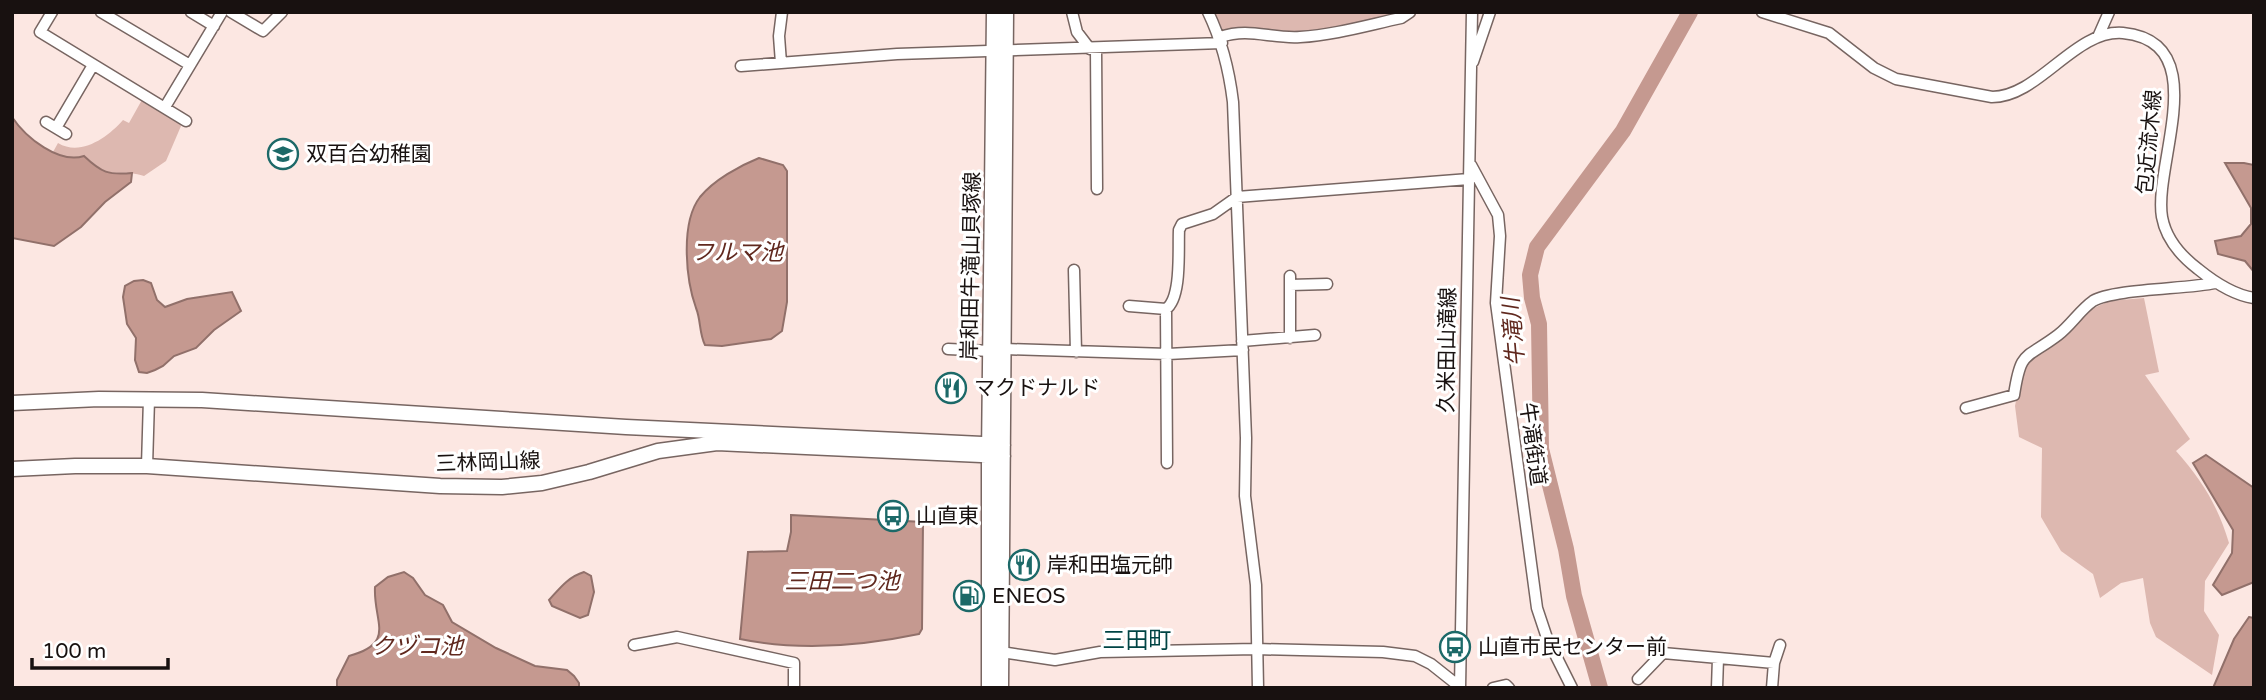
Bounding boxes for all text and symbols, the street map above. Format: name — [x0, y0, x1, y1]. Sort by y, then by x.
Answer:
street label: 包近流木線 — [2132, 89, 2167, 195]
school or university icon: 双百合幼稚園 — [266, 137, 300, 171]
place label: 双百合幼稚園 — [306, 142, 432, 167]
street label: 岸和田牛滝山貝塚線 — [957, 171, 986, 361]
water label: フルマ池 — [691, 239, 785, 267]
street label: 久米田山滝線 — [1434, 287, 1461, 413]
water label: 牛滝川 — [1497, 293, 1531, 368]
restaurant icon: マクドナルド — [934, 371, 968, 405]
place label: マクドナルド — [974, 376, 1100, 401]
street label: 牛滝街道 — [1514, 401, 1551, 487]
street label: 三林岡山線 — [435, 448, 541, 477]
bus stop icon: 山直東 — [876, 499, 910, 533]
place label: 山直東 — [916, 504, 979, 529]
restaurant icon: 岸和田塩元帥 — [1007, 548, 1041, 582]
place label: 岸和田塩元帥 — [1047, 553, 1173, 578]
water label: 三田二つ池 — [785, 568, 902, 596]
fuel station icon: ENEOS — [952, 579, 986, 613]
place label: ENEOS — [992, 584, 1066, 609]
scale bar — [32, 626, 168, 670]
district label: 三田町 — [1103, 627, 1172, 655]
bus stop icon: 山直市民センター前 — [1438, 630, 1472, 664]
water label: クヅコ池 — [371, 633, 465, 661]
place label: 山直市民センター前 — [1478, 635, 1667, 660]
text: 100 m — [42, 639, 106, 664]

